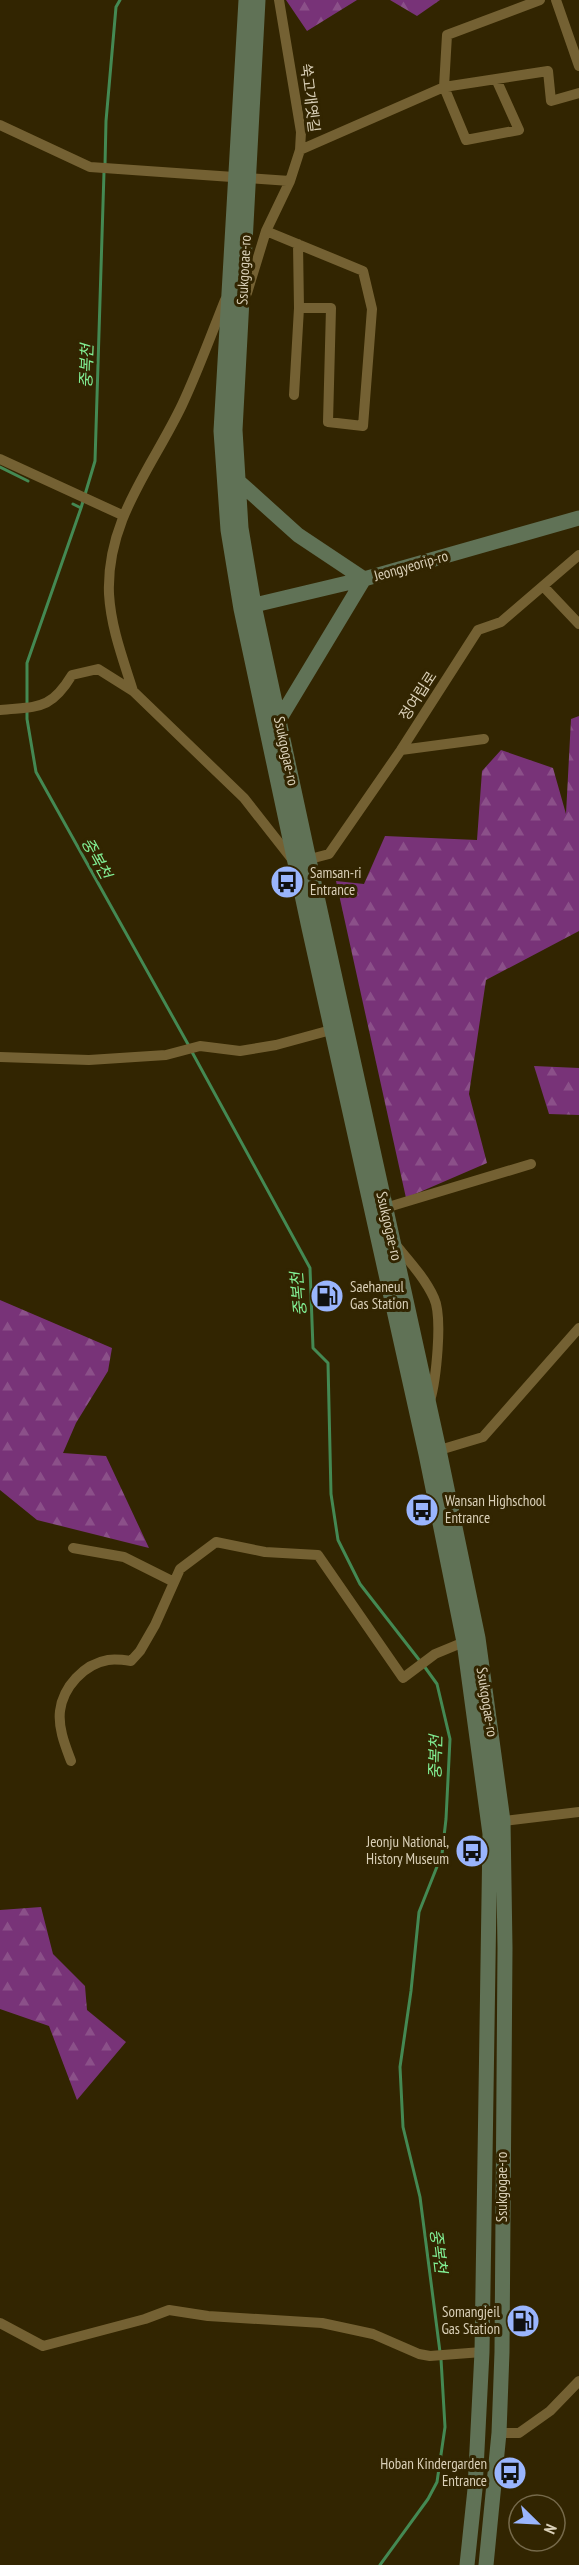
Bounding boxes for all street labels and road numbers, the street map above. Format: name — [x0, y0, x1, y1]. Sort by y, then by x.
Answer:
street label: 쑥고개옛길 — [297, 63, 324, 133]
street label: Ssukgogae-ro — [232, 234, 255, 306]
street label: Jeongyeorip-ro — [371, 546, 450, 585]
street label: 정여립로 — [395, 667, 441, 724]
street label: Ssukgogae-ro — [270, 715, 303, 787]
street label: Ssukgogae-ro — [372, 1190, 407, 1262]
street label: Ssukgogae-ro — [473, 1666, 502, 1738]
street label: Ssukgogae-ro — [492, 2152, 511, 2222]

